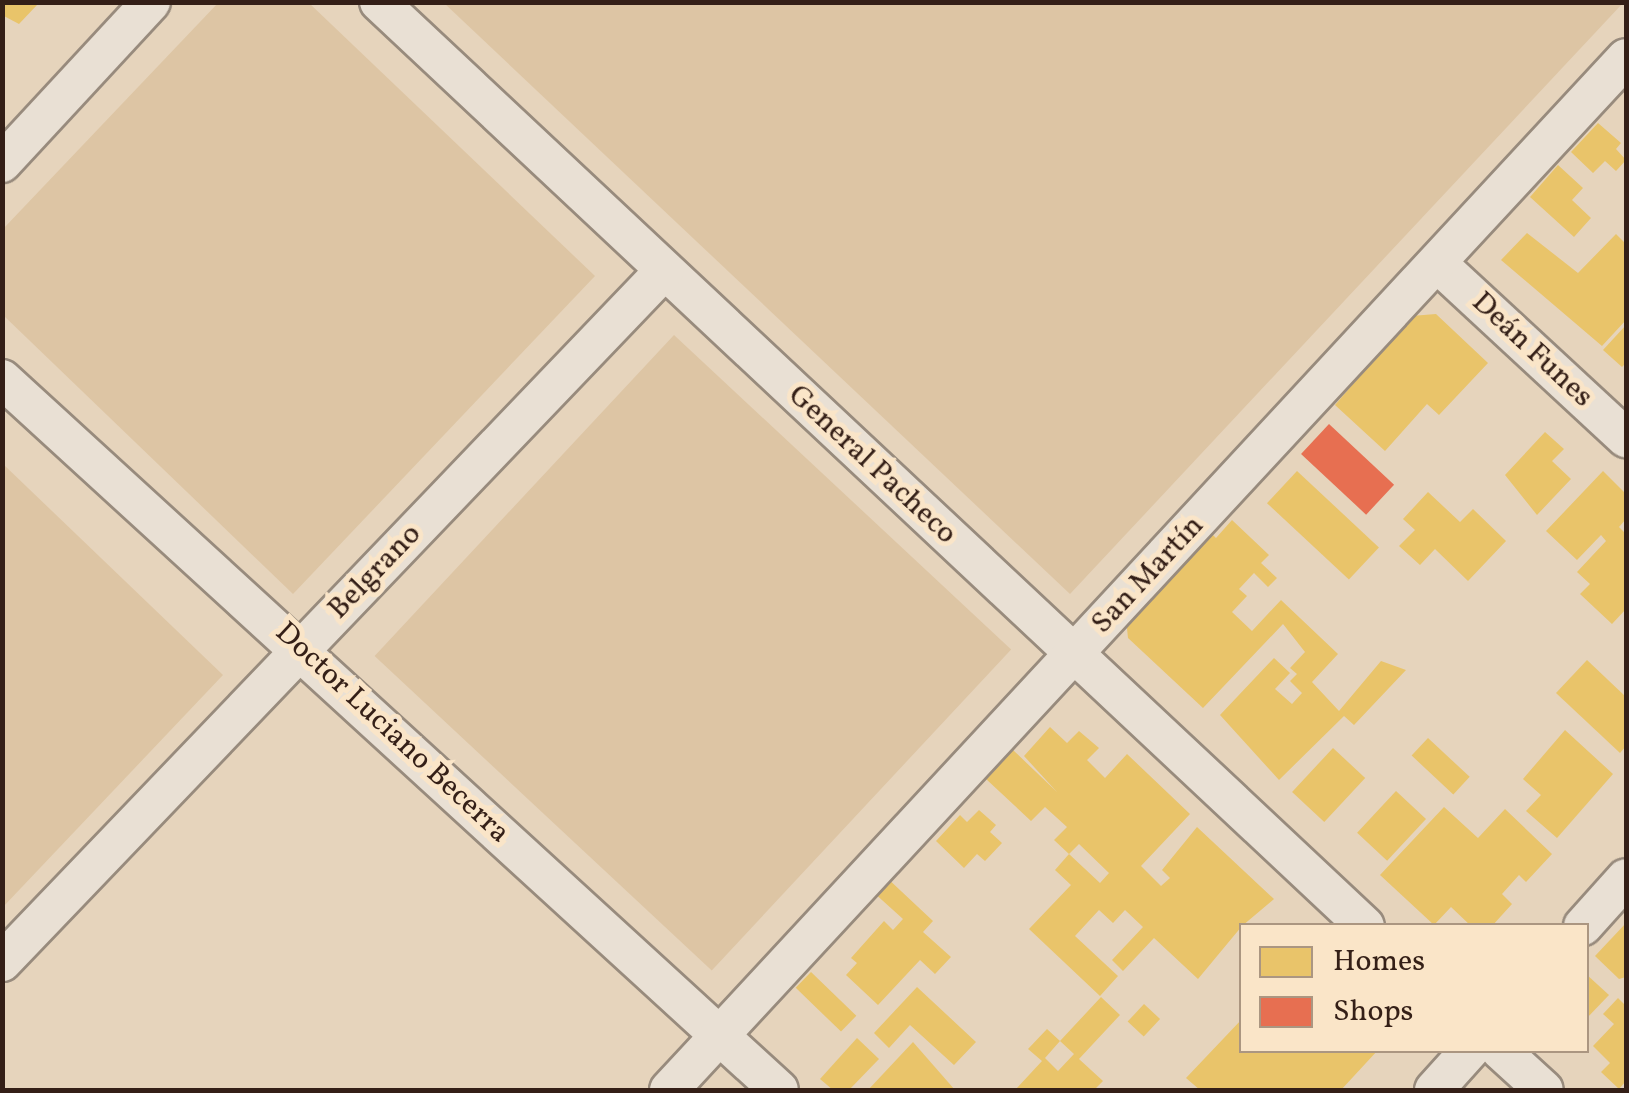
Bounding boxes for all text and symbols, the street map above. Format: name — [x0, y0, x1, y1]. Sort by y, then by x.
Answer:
street label: Deán Funes — [1464, 285, 1600, 415]
street label: General Pacheco — [780, 378, 964, 552]
street label: San Martín — [1084, 508, 1212, 642]
street label: Belgrano — [321, 517, 429, 627]
street label: Doctor Luciano Becerra — [267, 615, 517, 851]
legend — [1239, 923, 1589, 1053]
text: Homes — [1333, 941, 1425, 983]
text: Shops — [1333, 991, 1413, 1033]

